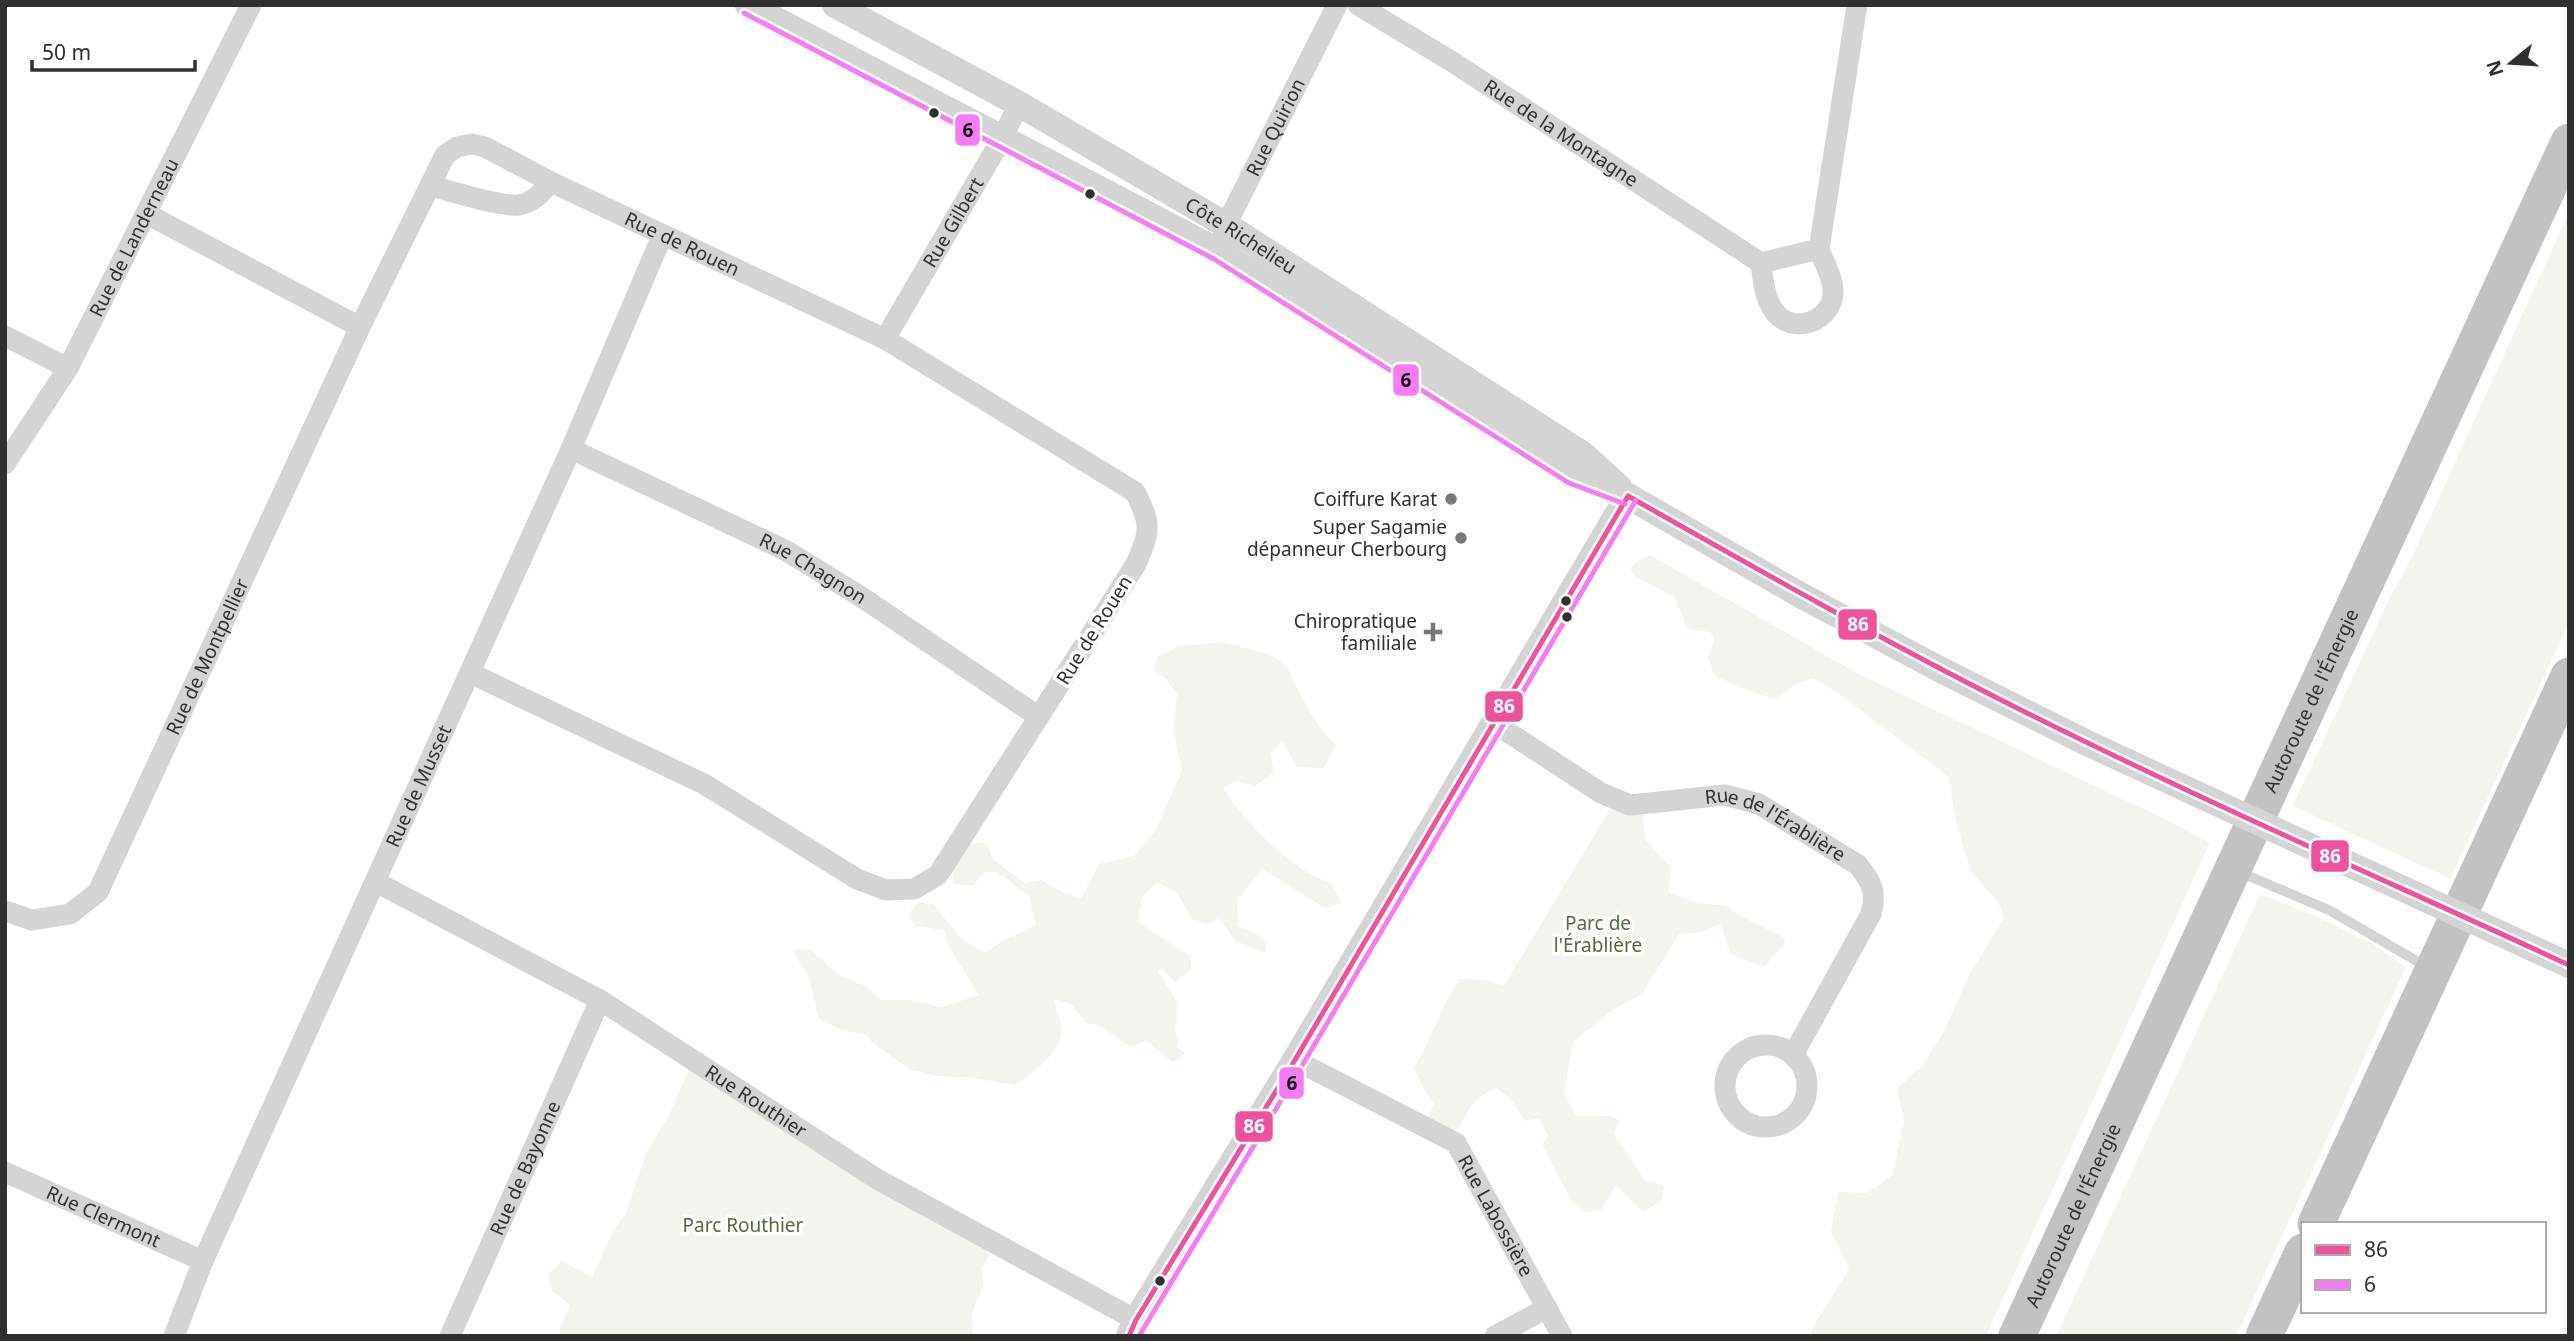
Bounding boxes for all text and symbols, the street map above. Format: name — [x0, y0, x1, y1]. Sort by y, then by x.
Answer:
scale bar — [32, 28, 194, 72]
north arrow — [2476, 28, 2546, 98]
text: 50 m — [42, 38, 91, 66]
text: N — [2480, 57, 2510, 80]
street label: Rue de la Montagne — [1479, 73, 1643, 193]
street label: Rue Quirion — [1240, 74, 1311, 181]
unlabelled marker — [927, 106, 941, 120]
line badge: 6 — [954, 113, 981, 147]
text: 6 — [963, 117, 974, 143]
street label: Rue de Landerneau — [83, 154, 185, 321]
street label: Rue Gilbert — [917, 172, 989, 272]
unlabelled marker — [1083, 187, 1097, 201]
street label: Côte Richelieu — [1181, 191, 1302, 280]
street label: Rue de Rouen — [621, 206, 744, 282]
line badge: 6 — [1392, 363, 1420, 397]
text: 6 — [1401, 367, 1412, 393]
place label: Coiffure Karat — [1313, 486, 1437, 512]
marker: Coiffure Karat — [1443, 491, 1459, 507]
place label: Super Sagamie dépanneur Cherbourg — [1247, 514, 1447, 562]
street label: Rue Chagnon — [755, 527, 871, 610]
marker: Super Sagamie dépanneur Cherbourg — [1453, 530, 1469, 546]
street label: Rue de Rouen — [1050, 570, 1138, 690]
street label: Rue de Montpellier — [160, 574, 255, 739]
unlabelled marker — [1559, 594, 1573, 608]
street label: Autoroute de l'Énergie — [2257, 604, 2365, 797]
place label: Chiropratique familiale — [1294, 608, 1417, 656]
line badge: 86 — [1837, 608, 1878, 641]
unlabelled marker — [1560, 610, 1574, 624]
text: 86 — [1847, 611, 1869, 637]
marker: Chiropratique familiale — [1423, 622, 1443, 642]
line badge: 86 — [1484, 690, 1524, 723]
text: 86 — [1493, 693, 1515, 719]
street label: Rue de Musset — [379, 721, 457, 851]
street label: Rue de l'Érablière — [1704, 782, 1851, 867]
line badge: 86 — [2310, 839, 2350, 873]
text: 86 — [2319, 843, 2341, 869]
park label: Parc de l'Érablière — [1554, 910, 1642, 958]
street label: Rue Routhier — [700, 1058, 812, 1143]
line badge: 6 — [1278, 1066, 1305, 1100]
text: 6 — [1287, 1070, 1298, 1096]
street label: Rue de Bayonne — [484, 1096, 566, 1240]
line badge: 86 — [1234, 1110, 1274, 1143]
text: 86 — [1243, 1113, 1265, 1139]
street label: Autoroute de l'Énergie — [2019, 1119, 2127, 1312]
street label: Rue Labossière — [1452, 1150, 1540, 1281]
street label: Rue Clermont — [42, 1179, 165, 1253]
park label: Parc Routhier — [683, 1212, 804, 1238]
legend — [2301, 1222, 2546, 1313]
text: 86 — [2364, 1235, 2388, 1263]
text: 6 — [2364, 1270, 2376, 1298]
unlabelled marker — [1153, 1274, 1167, 1288]

